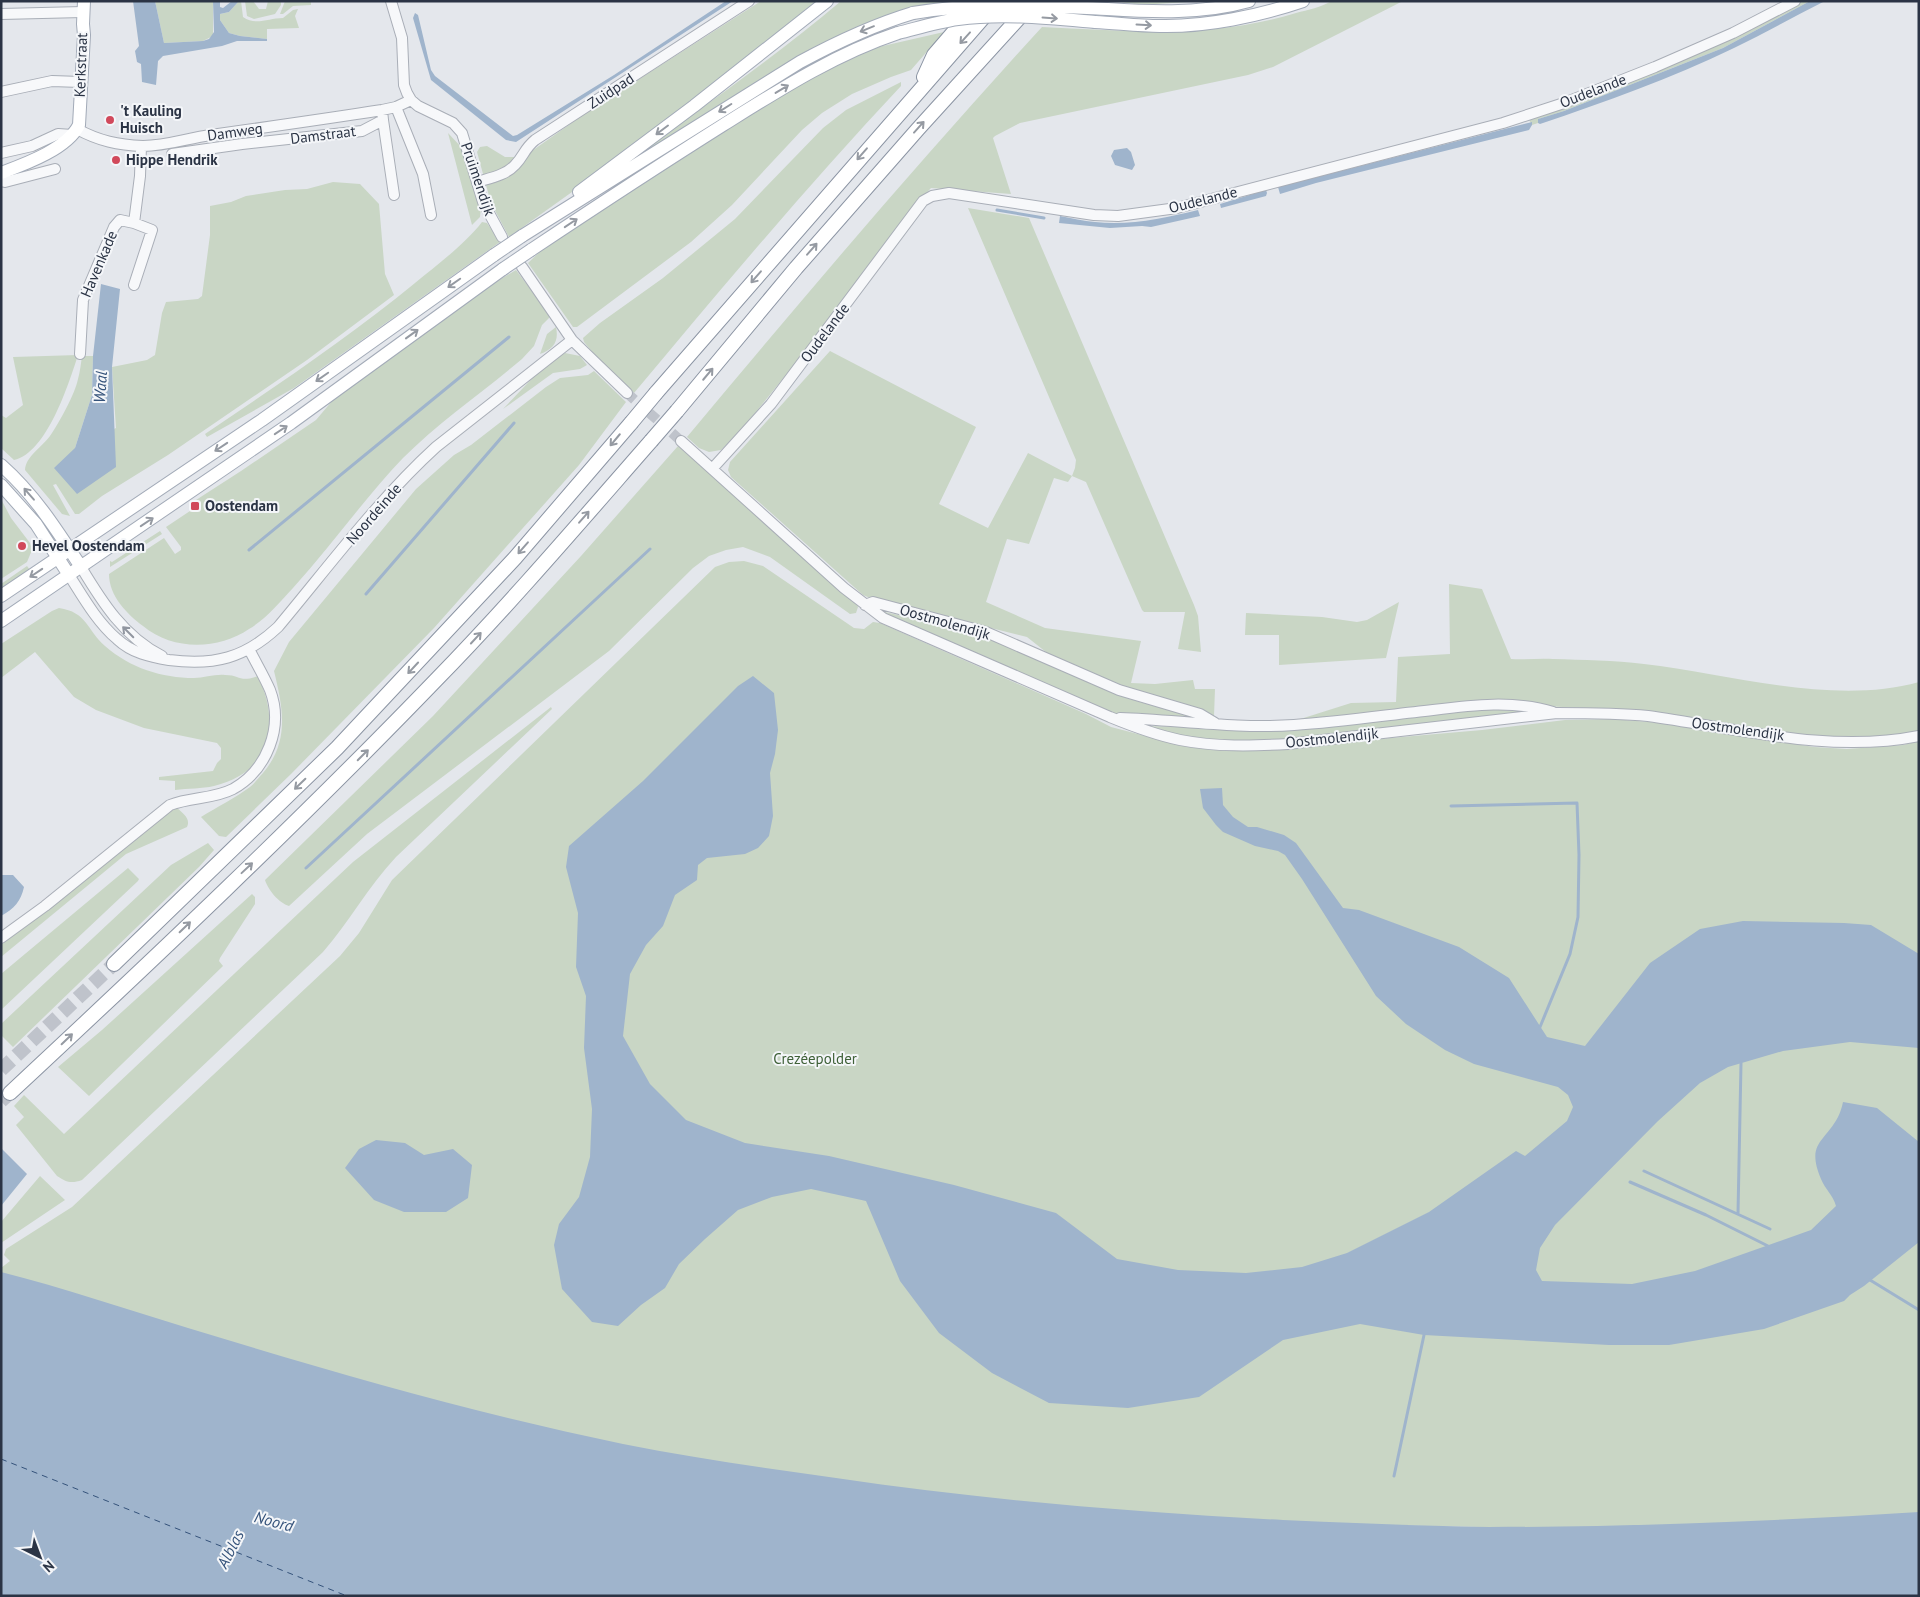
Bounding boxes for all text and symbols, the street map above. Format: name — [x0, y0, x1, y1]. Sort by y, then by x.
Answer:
one-way arrow — [1042, 13, 1058, 23]
one-way arrow — [1135, 21, 1151, 30]
one-way arrow — [860, 25, 875, 34]
one-way arrow — [959, 31, 970, 44]
street label: Kerkstraat — [70, 32, 91, 98]
street label: Zuidpad — [584, 69, 638, 113]
street label: Oudelande — [1557, 69, 1629, 112]
one-way arrow — [775, 83, 789, 93]
place label: 't Kauling Huisch — [120, 101, 182, 137]
one-way arrow — [719, 103, 733, 113]
marker: 't Kauling Huisch — [104, 114, 116, 126]
street label: Damweg — [206, 118, 264, 145]
street label: Damstraat — [289, 121, 357, 148]
one-way arrow — [914, 121, 925, 134]
one-way arrow — [655, 125, 669, 135]
street label: Pruimendijk — [457, 140, 500, 219]
one-way arrow — [856, 148, 868, 161]
place label: Hippe Hendrik — [126, 150, 218, 169]
marker: Hippe Hendrik — [110, 154, 122, 166]
street label: Oudelande — [1167, 182, 1239, 217]
one-way arrow — [564, 218, 578, 228]
street label: Havenkade — [76, 228, 121, 300]
one-way arrow — [807, 243, 818, 256]
one-way arrow — [750, 271, 761, 284]
one-way arrow — [447, 278, 461, 288]
street label: Oudelande — [796, 299, 853, 366]
one-way arrow — [405, 329, 419, 339]
one-way arrow — [703, 368, 714, 381]
water label: Waal — [89, 370, 111, 404]
one-way arrow — [316, 372, 329, 383]
one-way arrow — [274, 425, 288, 435]
one-way arrow — [610, 434, 621, 447]
one-way arrow — [215, 443, 229, 453]
street label: Noordeinde — [342, 479, 405, 548]
one-way arrow — [23, 487, 35, 500]
place label: Oostendam — [205, 496, 278, 515]
marker: Oostendam — [189, 500, 201, 512]
one-way arrow — [579, 511, 590, 524]
one-way arrow — [140, 517, 154, 527]
place label: Hevel Oostendam — [32, 536, 145, 555]
marker: Hevel Oostendam — [16, 540, 28, 552]
one-way arrow — [518, 541, 529, 554]
one-way arrow — [29, 568, 43, 578]
street label: Oostmolendijk — [898, 600, 993, 644]
one-way arrow — [122, 626, 134, 638]
one-way arrow — [470, 631, 482, 644]
one-way arrow — [407, 662, 419, 674]
street label: Oostmolendijk — [1690, 713, 1786, 745]
street label: Oostmolendijk — [1285, 723, 1380, 752]
one-way arrow — [357, 749, 369, 761]
one-way arrow — [293, 778, 306, 790]
one-way arrow — [240, 862, 253, 874]
one-way arrow — [178, 921, 191, 933]
one-way arrow — [61, 1033, 74, 1045]
park label: Crezéepolder — [773, 1049, 857, 1068]
water label: Noord — [252, 1506, 297, 1536]
water label: Alblas — [212, 1526, 248, 1572]
north arrow — [15, 1532, 65, 1582]
text: N — [39, 1557, 58, 1576]

